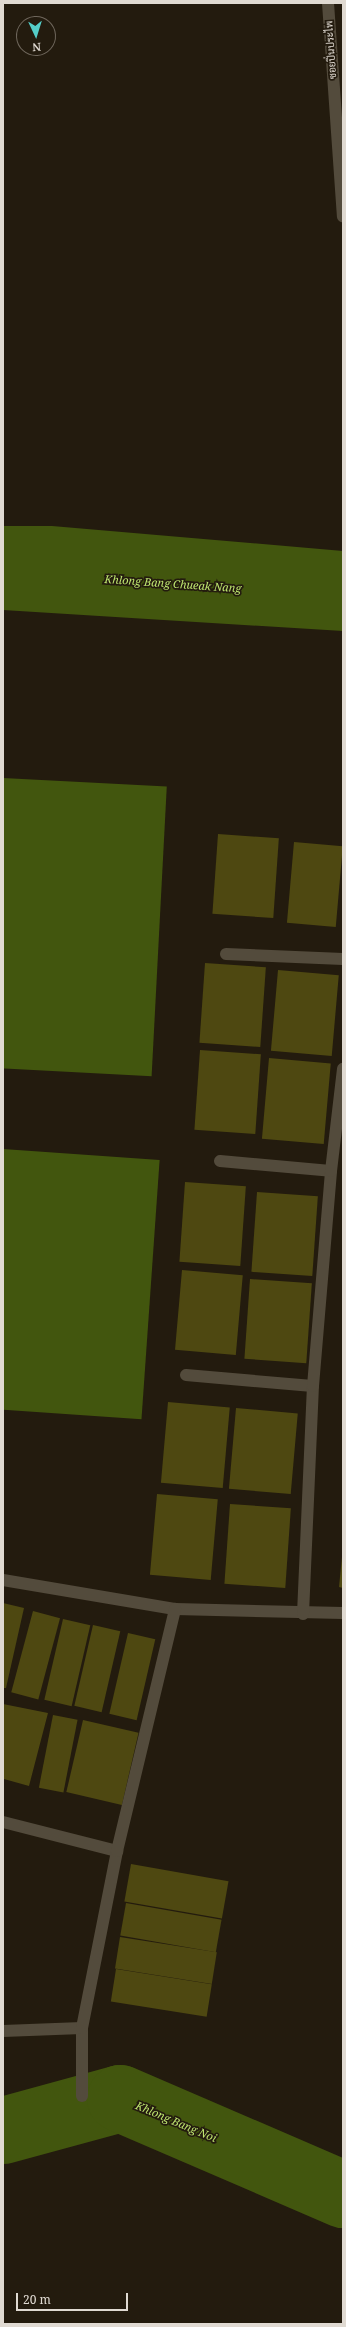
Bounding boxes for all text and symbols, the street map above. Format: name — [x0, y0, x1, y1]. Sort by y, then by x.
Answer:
north arrow — [16, 16, 56, 56]
street label: ซอยปิ่นประไพ — [323, 20, 339, 80]
text: N — [32, 40, 42, 55]
water label: Khlong Bang Chueak Nang — [104, 573, 242, 595]
water label: Khlong Bang Noi — [134, 2099, 218, 2145]
scale bar — [18, 2285, 130, 2311]
text: 20 m — [23, 2291, 51, 2308]

